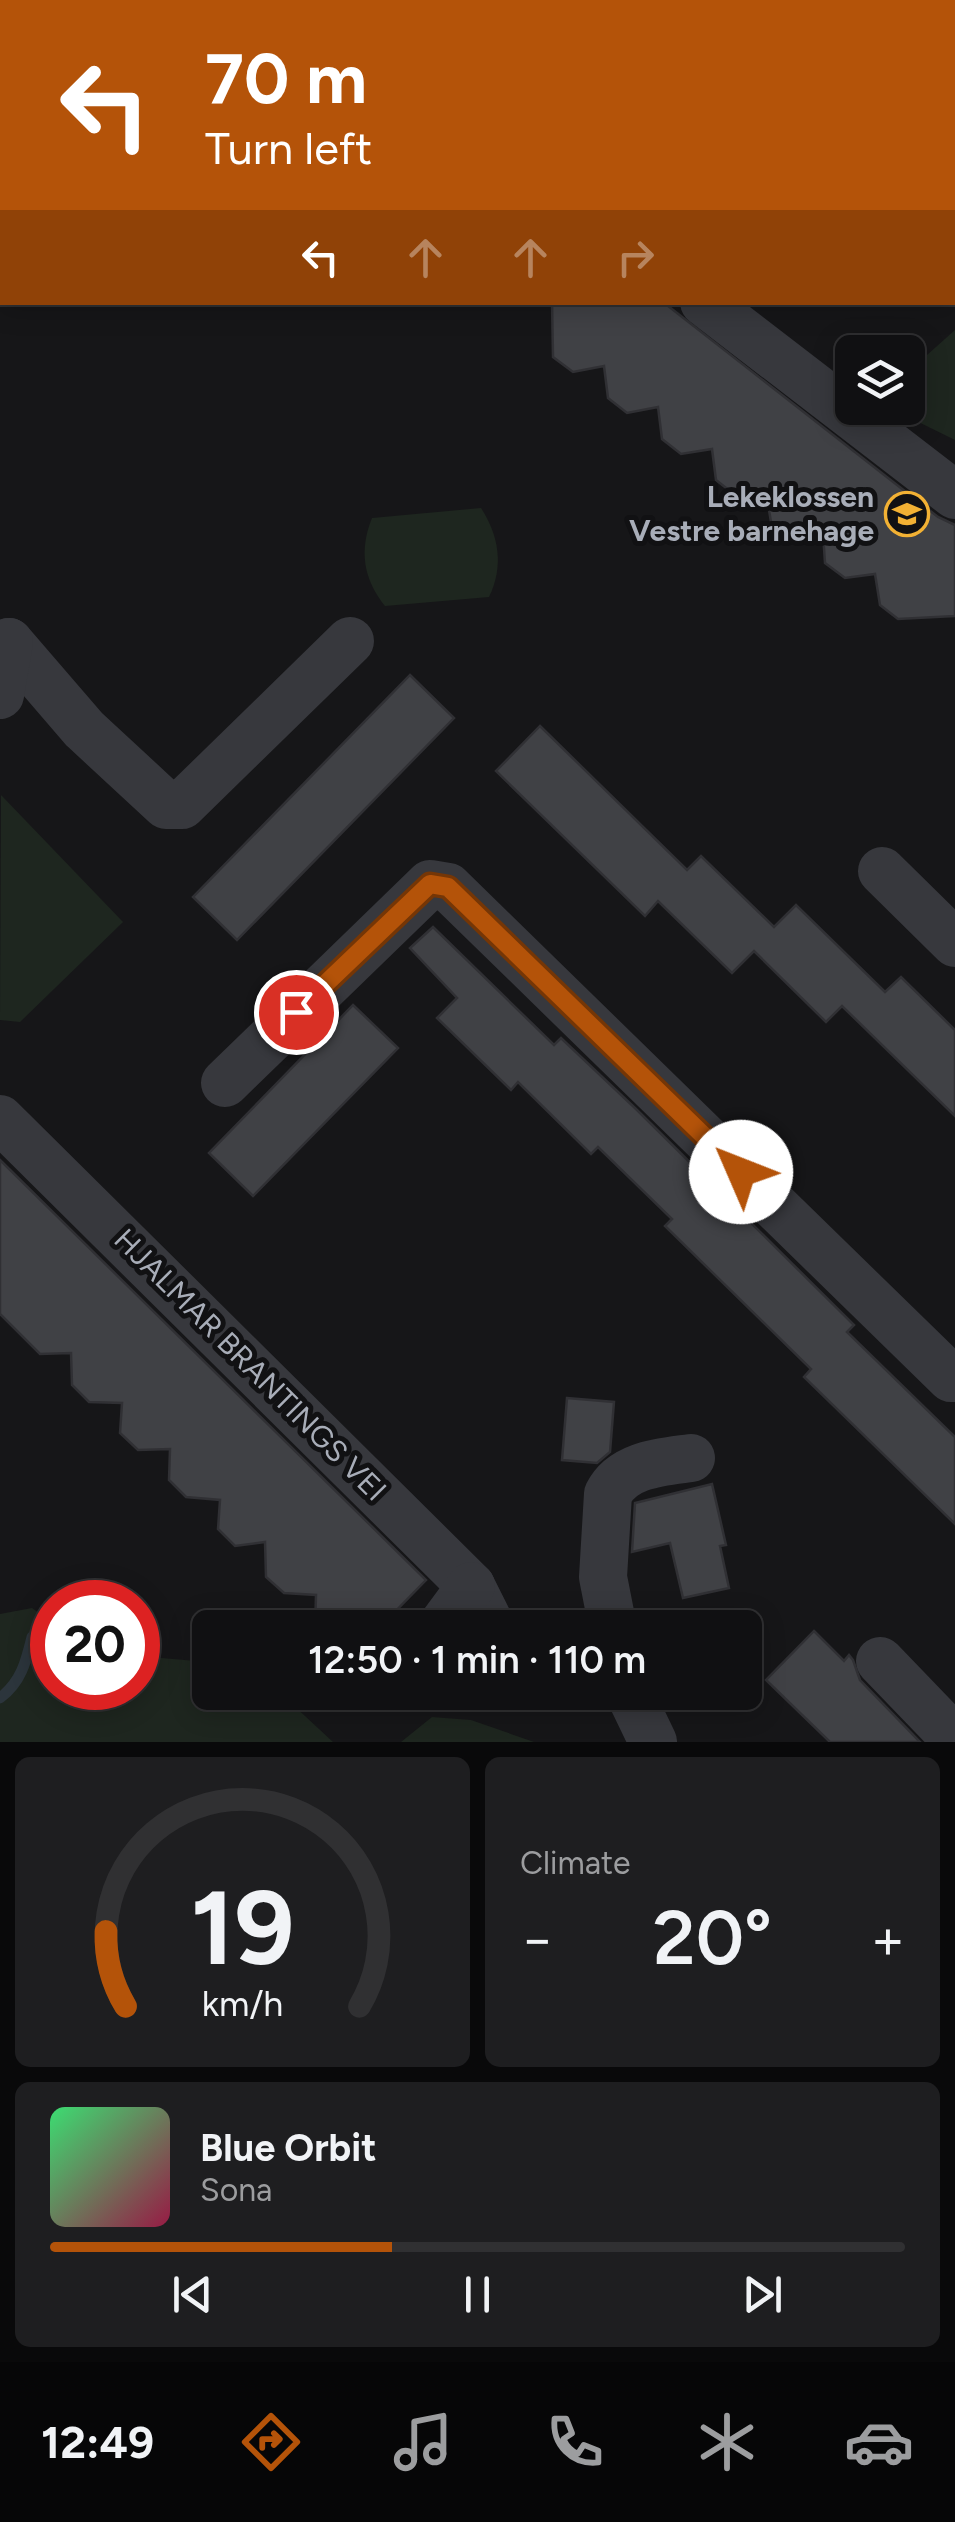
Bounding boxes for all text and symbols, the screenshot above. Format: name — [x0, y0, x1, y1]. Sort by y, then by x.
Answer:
text: 70 m — [205, 36, 367, 121]
icon: left — [40, 40, 170, 170]
text: Turn left — [205, 121, 372, 175]
icon: left — [293, 230, 348, 285]
icon: ahead — [398, 230, 453, 285]
icon: ahead — [503, 230, 558, 285]
icon: right — [608, 230, 663, 285]
map controls — [835, 335, 925, 425]
button: layers — [835, 335, 925, 425]
place label: Lekeklossen Vestre barnehage — [629, 478, 874, 549]
school or university icon: Lekeklossen Vestre barnehage — [884, 491, 930, 537]
pin — [254, 970, 339, 1055]
icon: arrive — [269, 985, 324, 1040]
position arrow — [689, 1120, 793, 1224]
street label: HJALMAR BRANTINGS VEI — [107, 1221, 394, 1508]
speed limit sign: 20 — [30, 1580, 160, 1710]
text: 12:50 · 1 min · 110 m — [308, 1637, 646, 1683]
text: Climate — [520, 1844, 631, 1882]
text: 19 — [190, 1865, 295, 1990]
text: 20° — [653, 1893, 772, 1983]
text: − — [520, 1906, 554, 1972]
text: + — [871, 1906, 905, 1972]
text: km/h — [202, 1982, 283, 2025]
text: Blue Orbit — [200, 2125, 376, 2171]
text: Sona — [200, 2171, 272, 2209]
icon: previous — [165, 2267, 220, 2322]
icon: pause — [450, 2267, 505, 2322]
icon: next — [735, 2267, 790, 2322]
icon: directions — [236, 2407, 306, 2477]
icon: music — [388, 2407, 458, 2477]
icon: phone — [540, 2407, 610, 2477]
icon: climate — [692, 2407, 762, 2477]
icon: car — [844, 2407, 914, 2477]
text: 12:49 — [41, 2415, 154, 2469]

